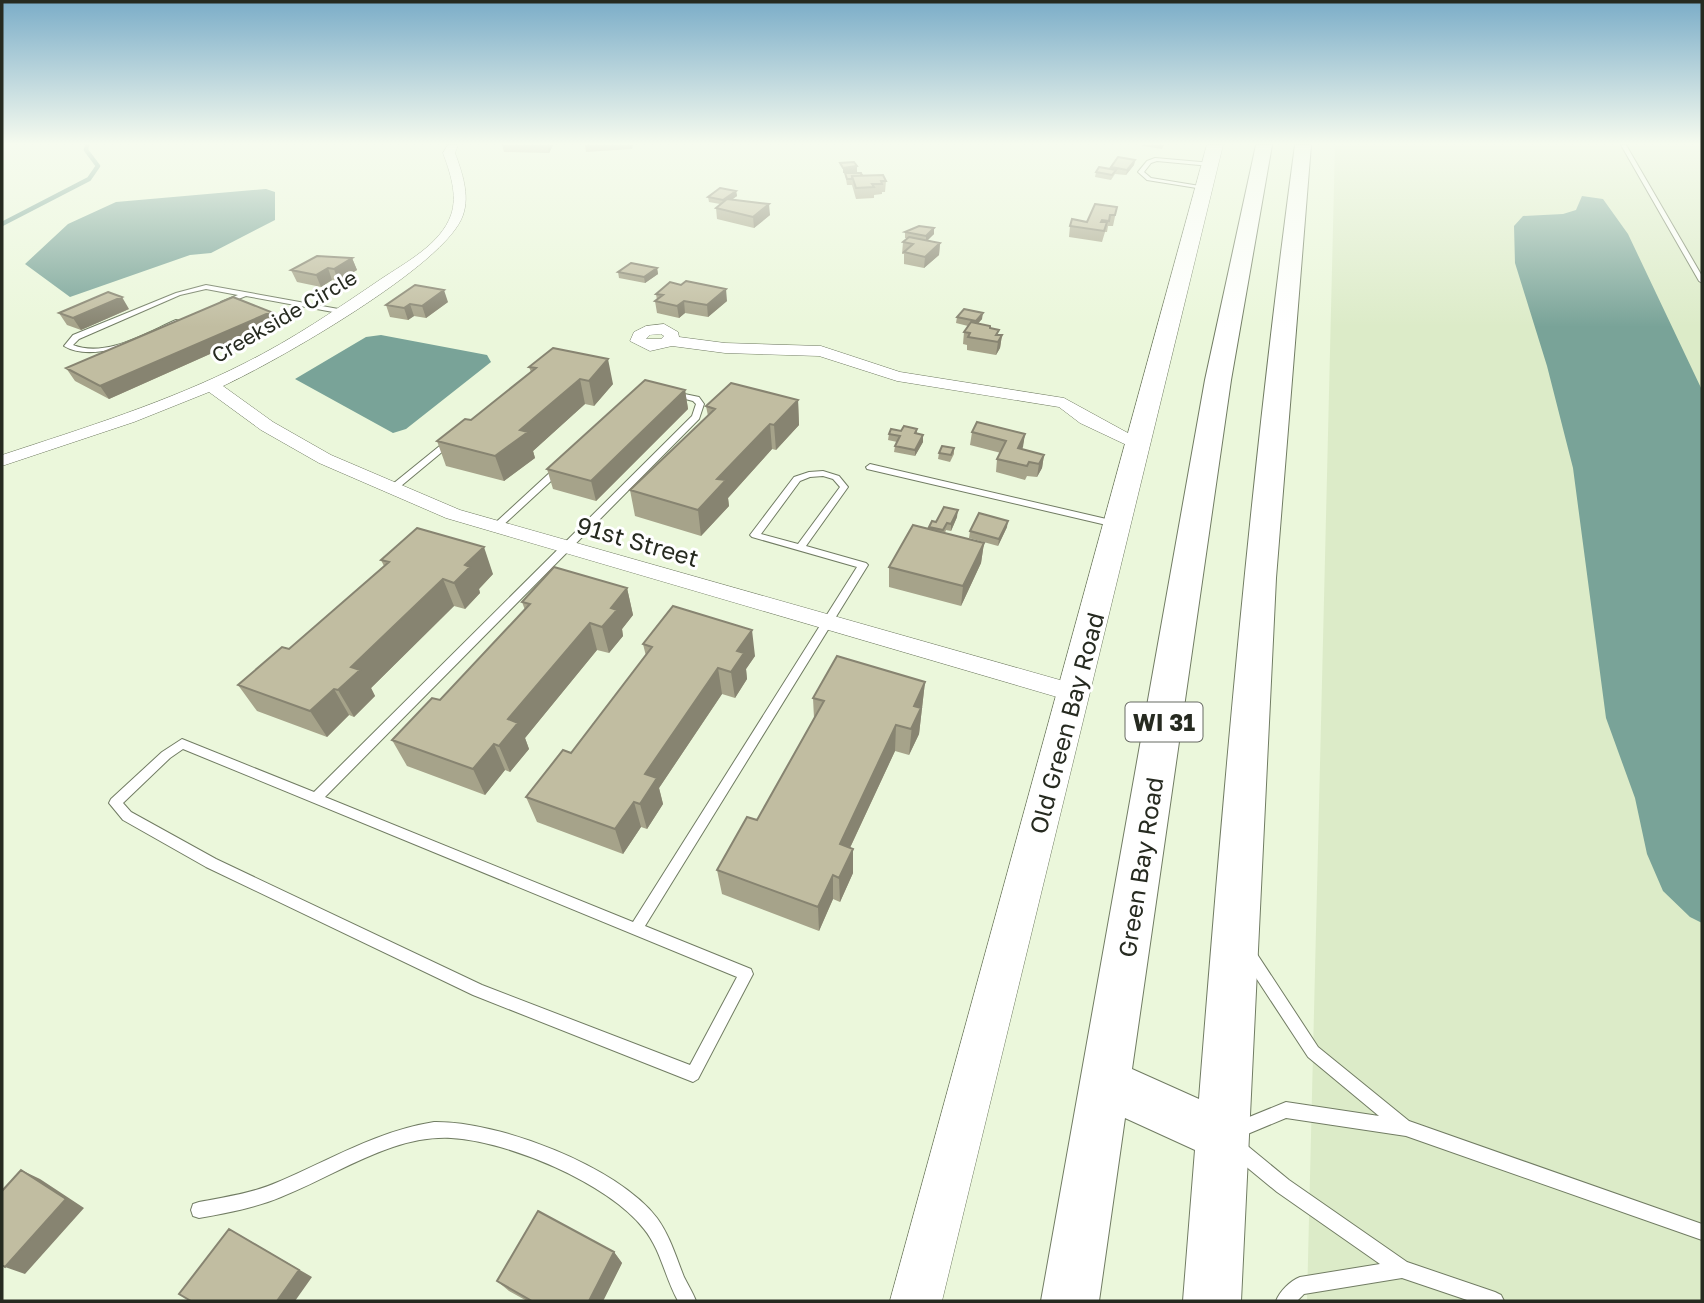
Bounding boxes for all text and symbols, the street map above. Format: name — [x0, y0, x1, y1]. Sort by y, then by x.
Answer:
street label: Creekside Circle — [207, 264, 361, 368]
street label: 91st Street — [574, 510, 702, 572]
street label: Old Green Bay Road — [1022, 609, 1110, 837]
road number: WI 31 — [1126, 702, 1202, 742]
street label: Green Bay Road — [1111, 775, 1169, 959]

